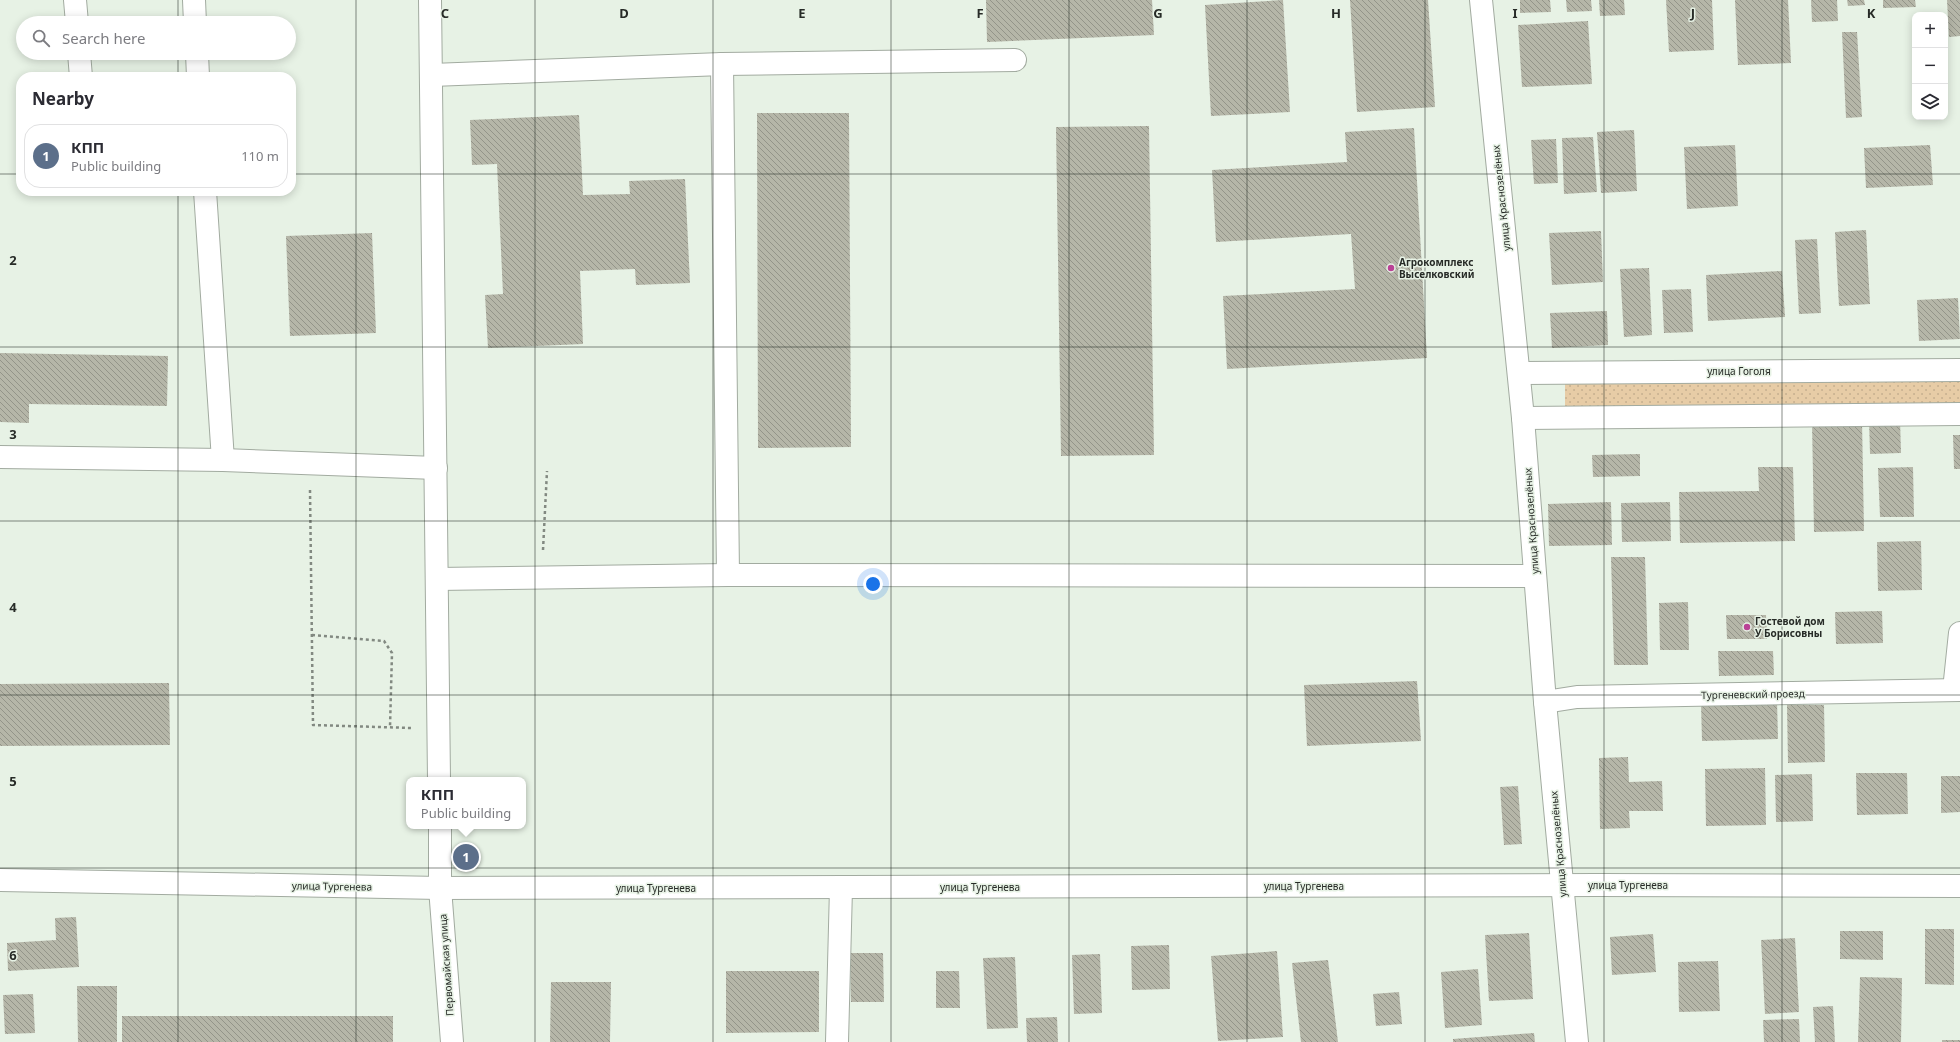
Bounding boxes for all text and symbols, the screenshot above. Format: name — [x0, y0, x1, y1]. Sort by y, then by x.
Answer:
text: C — [441, 4, 449, 22]
text: D — [619, 4, 629, 22]
text: E — [798, 4, 806, 22]
text: F — [976, 4, 984, 22]
text: G — [1153, 4, 1163, 22]
text: H — [1331, 4, 1341, 22]
text: I — [1512, 4, 1518, 22]
text: J — [1690, 4, 1695, 22]
text: K — [1867, 4, 1876, 22]
map controls — [1912, 12, 1948, 120]
button: + — [1912, 12, 1948, 48]
search box — [16, 16, 296, 60]
icon: search — [30, 27, 52, 49]
text: Search here — [62, 28, 145, 48]
button: − — [1912, 48, 1948, 84]
button: layers — [1912, 84, 1948, 120]
text: Nearby — [32, 87, 94, 110]
text: КПП — [71, 137, 104, 157]
street label: улица Краснозелёных — [1488, 143, 1514, 252]
text: 1 — [42, 147, 50, 165]
text: 110 m — [241, 147, 279, 165]
text: Public building — [71, 157, 161, 175]
text: 2 — [9, 251, 17, 269]
place label: Агрокомплекс Выселковский — [1399, 255, 1474, 281]
marker: Агрокомплекс Выселковский — [1386, 263, 1396, 273]
street label: улица Гоголя — [1707, 364, 1771, 378]
text: 3 — [9, 425, 17, 443]
street label: улица Краснозелёных — [1520, 467, 1542, 575]
your location — [863, 574, 883, 594]
text: 4 — [9, 598, 17, 616]
place label: Гостевой дом У Борисовны — [1755, 614, 1825, 640]
marker: Гостевой дом У Борисовны — [1742, 622, 1752, 632]
street label: Тургеневский проезд — [1701, 686, 1805, 702]
text: 5 — [9, 772, 17, 790]
popup — [406, 777, 526, 829]
text: КПП — [421, 784, 454, 804]
street label: улица Краснозелёных — [1546, 789, 1570, 898]
text: Public building — [421, 804, 511, 822]
pin: 1 — [453, 842, 479, 872]
street label: улица Тургенева — [292, 878, 372, 894]
street label: улица Тургенева — [1588, 878, 1668, 892]
street label: улица Тургенева — [1264, 879, 1344, 893]
street label: улица Тургенева — [940, 880, 1020, 894]
street label: улица Тургенева — [616, 881, 696, 895]
street label: Первомайская улица — [435, 913, 457, 1017]
text: 6 — [9, 946, 17, 964]

